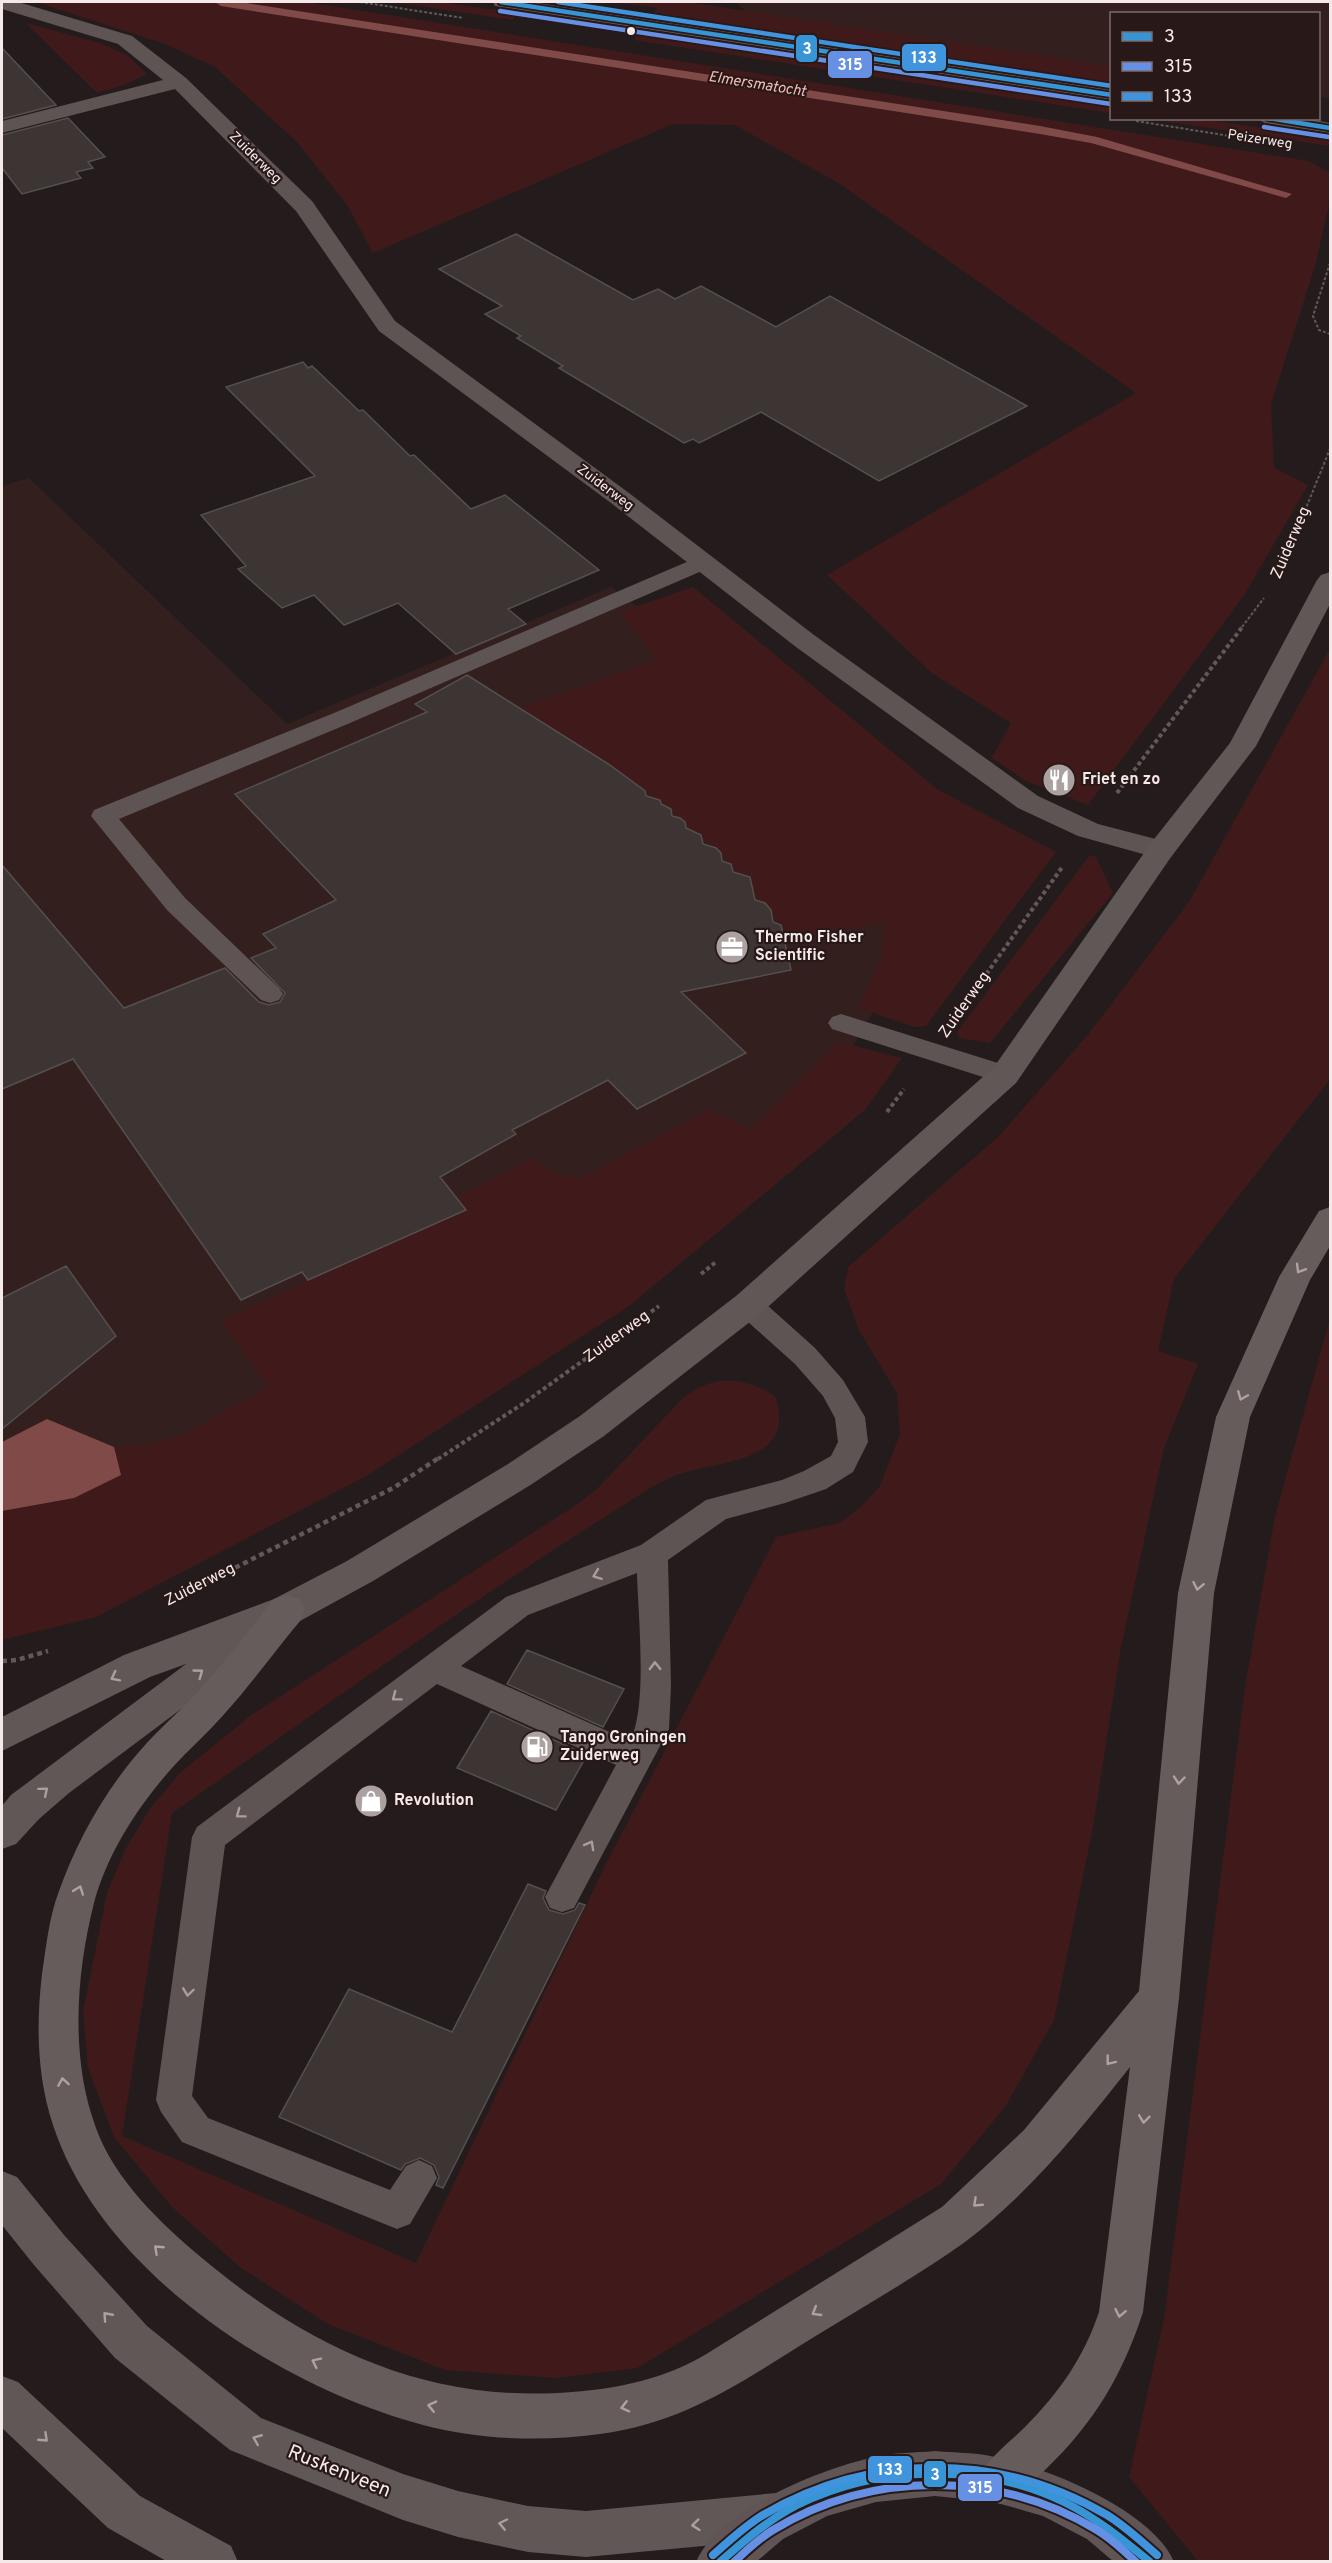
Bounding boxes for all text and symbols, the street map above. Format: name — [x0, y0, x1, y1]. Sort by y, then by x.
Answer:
legend — [1110, 12, 1320, 120]
unlabelled marker — [625, 25, 637, 37]
text: 3 — [1164, 26, 1175, 49]
line badge: 3 — [795, 34, 818, 63]
text: 3 — [802, 40, 812, 60]
line badge: 133 — [901, 43, 947, 72]
text: 133 — [911, 49, 937, 69]
line badge: 315 — [827, 50, 873, 79]
text: 315 — [837, 56, 863, 76]
text: 315 — [1164, 56, 1193, 79]
water label: Elmersmatocht — [707, 68, 808, 102]
text: 133 — [1164, 86, 1192, 109]
street label: Peizerweg — [1226, 126, 1294, 154]
street label: Zuiderweg — [225, 128, 285, 188]
street label: Zuiderweg — [573, 461, 637, 515]
street label: Zuiderweg — [1267, 504, 1315, 582]
restaurant icon: Friet en zo — [1041, 762, 1077, 798]
place label: Friet en zo — [1082, 770, 1160, 790]
place label: Thermo Fisher Scientific — [755, 928, 864, 966]
office icon: Thermo Fisher Scientific — [714, 929, 750, 965]
street label: Zuiderweg — [935, 968, 995, 1042]
one-way arrow — [1295, 1263, 1307, 1273]
street label: Zuiderweg — [580, 1306, 654, 1368]
one-way arrow — [1237, 1390, 1249, 1401]
street label: Zuiderweg — [161, 1559, 239, 1611]
one-way arrow — [592, 1568, 603, 1580]
one-way arrow — [1192, 1580, 1205, 1590]
one-way arrow — [648, 1662, 661, 1671]
one-way arrow — [110, 1670, 121, 1682]
one-way arrow — [192, 1670, 203, 1681]
one-way arrow — [392, 1689, 403, 1700]
place label: Tango Groningen Zuiderweg — [560, 1728, 686, 1766]
fuel station icon: Tango Groningen Zuiderweg — [519, 1729, 555, 1765]
one-way arrow — [1173, 1775, 1186, 1784]
shop icon: Revolution — [353, 1783, 389, 1819]
one-way arrow — [37, 1788, 48, 1799]
place label: Revolution — [394, 1791, 474, 1811]
one-way arrow — [236, 1806, 247, 1817]
one-way arrow — [583, 1841, 594, 1852]
one-way arrow — [72, 1885, 85, 1896]
one-way arrow — [183, 1987, 195, 1996]
one-way arrow — [1106, 2054, 1117, 2065]
one-way arrow — [58, 2078, 70, 2087]
one-way arrow — [1139, 2115, 1151, 2124]
one-way arrow — [973, 2196, 984, 2207]
one-way arrow — [155, 2245, 166, 2256]
one-way arrow — [812, 2305, 822, 2316]
one-way arrow — [1114, 2307, 1127, 2317]
one-way arrow — [103, 2312, 114, 2323]
one-way arrow — [311, 2358, 322, 2369]
one-way arrow — [620, 2399, 630, 2412]
one-way arrow — [428, 2400, 438, 2413]
one-way arrow — [36, 2431, 47, 2442]
one-way arrow — [253, 2433, 263, 2446]
street label: Ruskenveen — [283, 2439, 395, 2505]
line badge: 133 — [867, 2455, 913, 2484]
line badge: 3 — [923, 2460, 947, 2488]
text: 133 — [877, 2461, 903, 2481]
text: 3 — [930, 2466, 940, 2486]
line badge: 315 — [957, 2473, 1003, 2502]
text: 315 — [967, 2479, 993, 2499]
one-way arrow — [498, 2518, 508, 2531]
one-way arrow — [692, 2518, 701, 2531]

